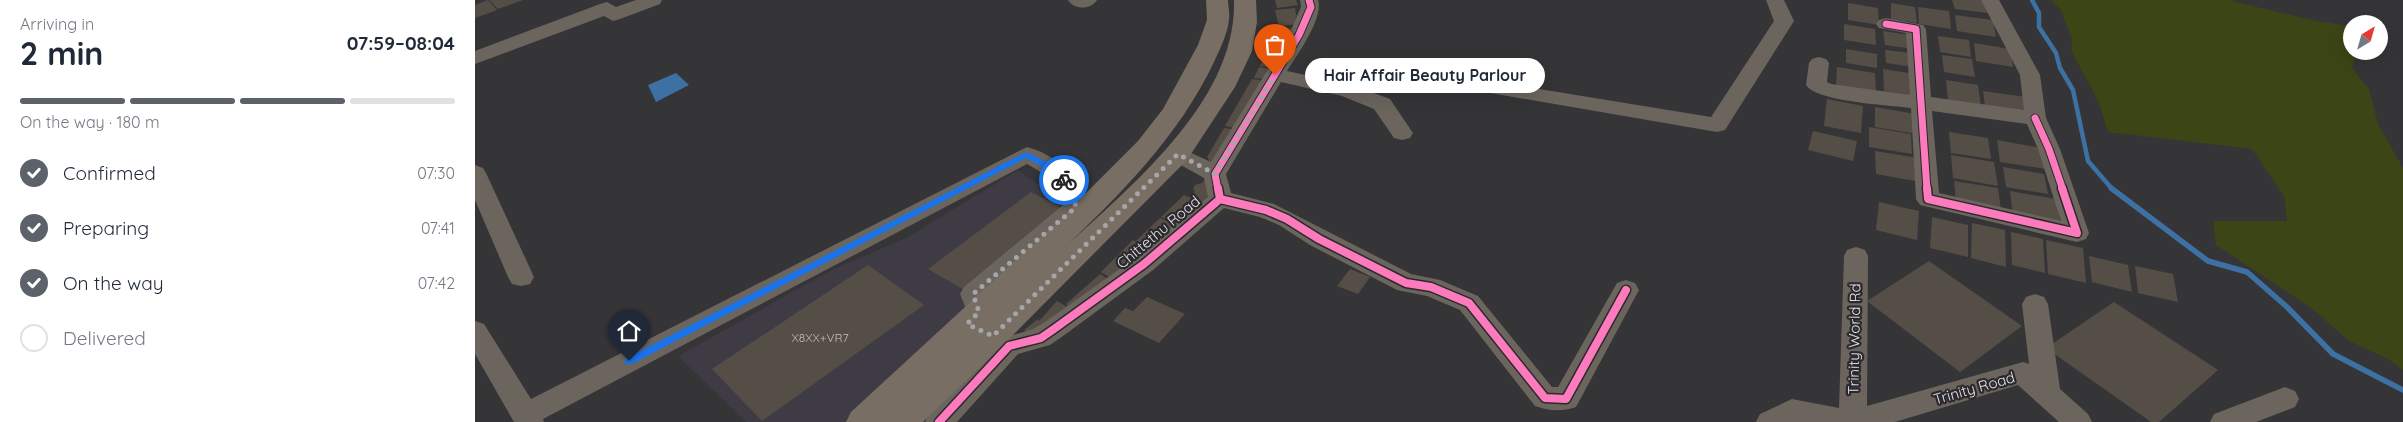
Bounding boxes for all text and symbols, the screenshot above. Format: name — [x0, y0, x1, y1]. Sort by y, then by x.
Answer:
text: Arriving in — [20, 14, 94, 34]
north arrow — [2343, 15, 2387, 60]
map controls — [2343, 15, 2388, 60]
pin — [1254, 24, 1296, 75]
text: 07:59–08:04 — [347, 31, 455, 55]
icon: bag — [1261, 31, 1289, 59]
text: 2 min — [20, 33, 103, 73]
callout: Hair Affair Beauty Parlour — [1305, 58, 1545, 92]
text: Hair Affair Beauty Parlour — [1324, 65, 1526, 85]
text: On the way · 180 m — [20, 112, 160, 132]
courier — [1039, 155, 1089, 205]
icon: check — [20, 159, 48, 187]
text: Confirmed — [63, 161, 156, 185]
text: 07:30 — [417, 163, 455, 183]
icon: bike — [1050, 166, 1078, 194]
street label: Chittethu Road — [1112, 191, 1204, 273]
icon: check — [20, 214, 48, 242]
text: Preparing — [63, 216, 149, 240]
text: 07:41 — [421, 218, 455, 238]
icon: check — [20, 269, 48, 297]
text: On the way — [63, 271, 164, 295]
text: 07:42 — [418, 273, 455, 293]
street label: Trinity World Rd — [1844, 283, 1864, 395]
pin — [608, 310, 650, 361]
icon: home — [615, 317, 643, 345]
text: Delivered — [63, 326, 146, 350]
house number: X8XX+VR7 — [791, 330, 849, 345]
street label: Trinity Road — [1931, 367, 2017, 409]

